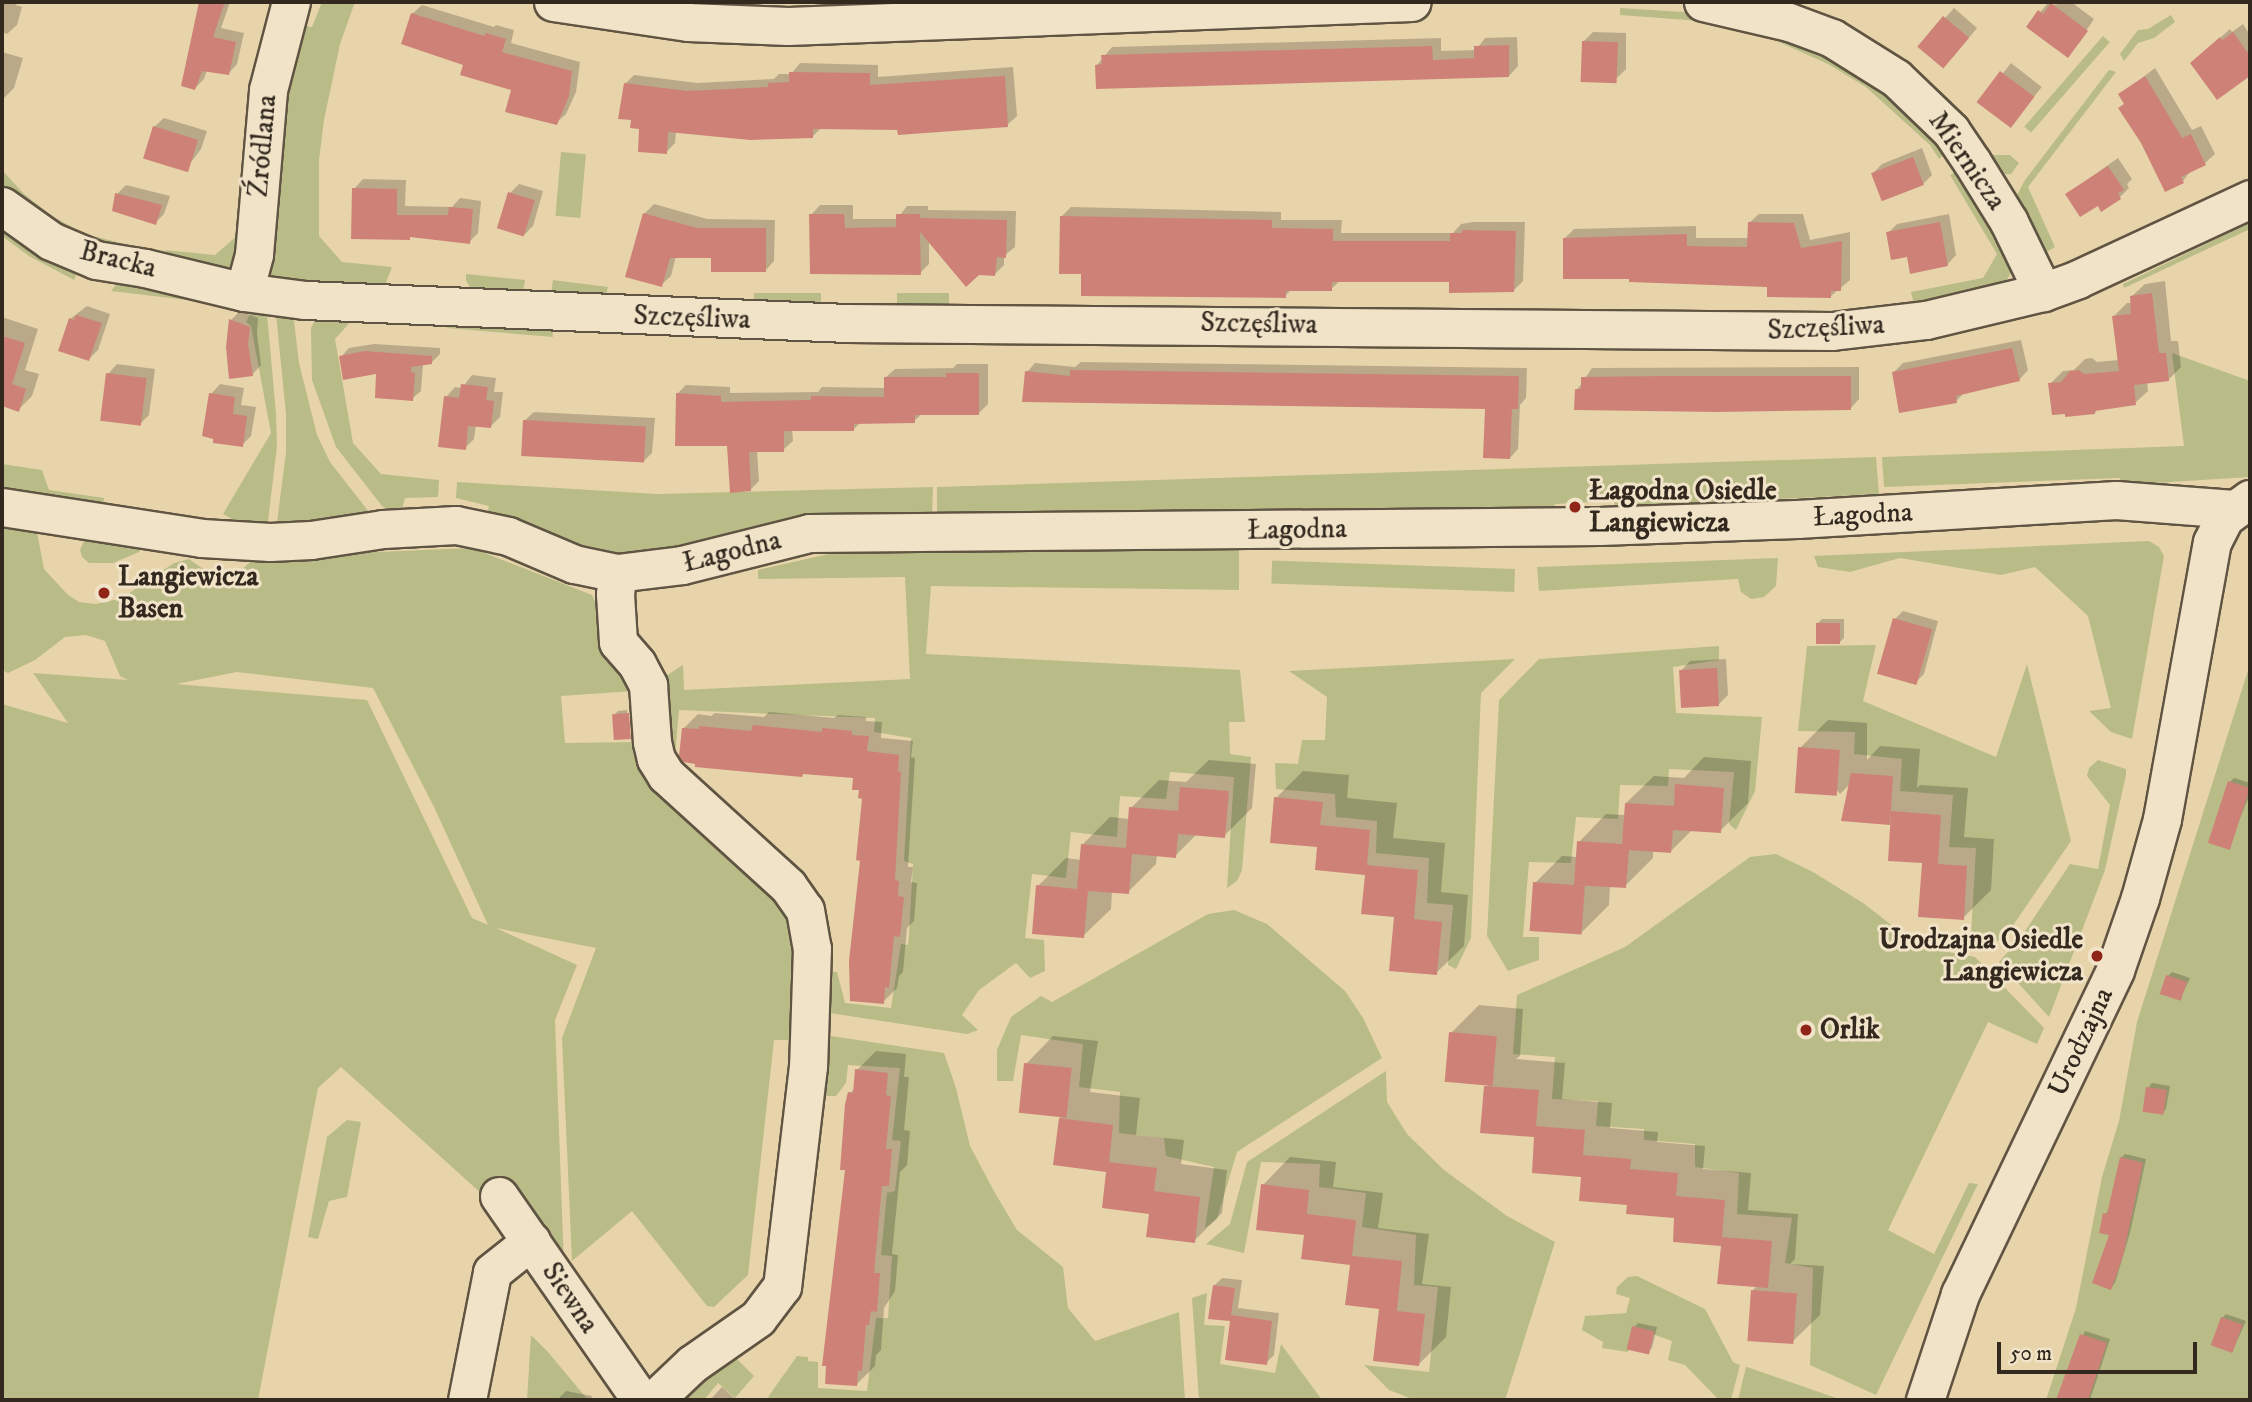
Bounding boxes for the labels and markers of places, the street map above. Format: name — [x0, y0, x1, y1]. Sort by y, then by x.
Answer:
place label: Łagodna Osiedle Langiewicza — [1589, 474, 1777, 540]
marker: Łagodna Osiedle Langiewicza — [1567, 499, 1583, 515]
place label: Langiewicza Basen — [118, 560, 258, 626]
marker: Langiewicza Basen — [96, 585, 112, 601]
place label: Urodzajna Osiedle Langiewicza — [1879, 923, 2083, 989]
marker: Urodzajna Osiedle Langiewicza — [2089, 948, 2105, 964]
place label: Orlik — [1820, 1013, 1880, 1047]
marker: Orlik — [1798, 1022, 1814, 1038]

